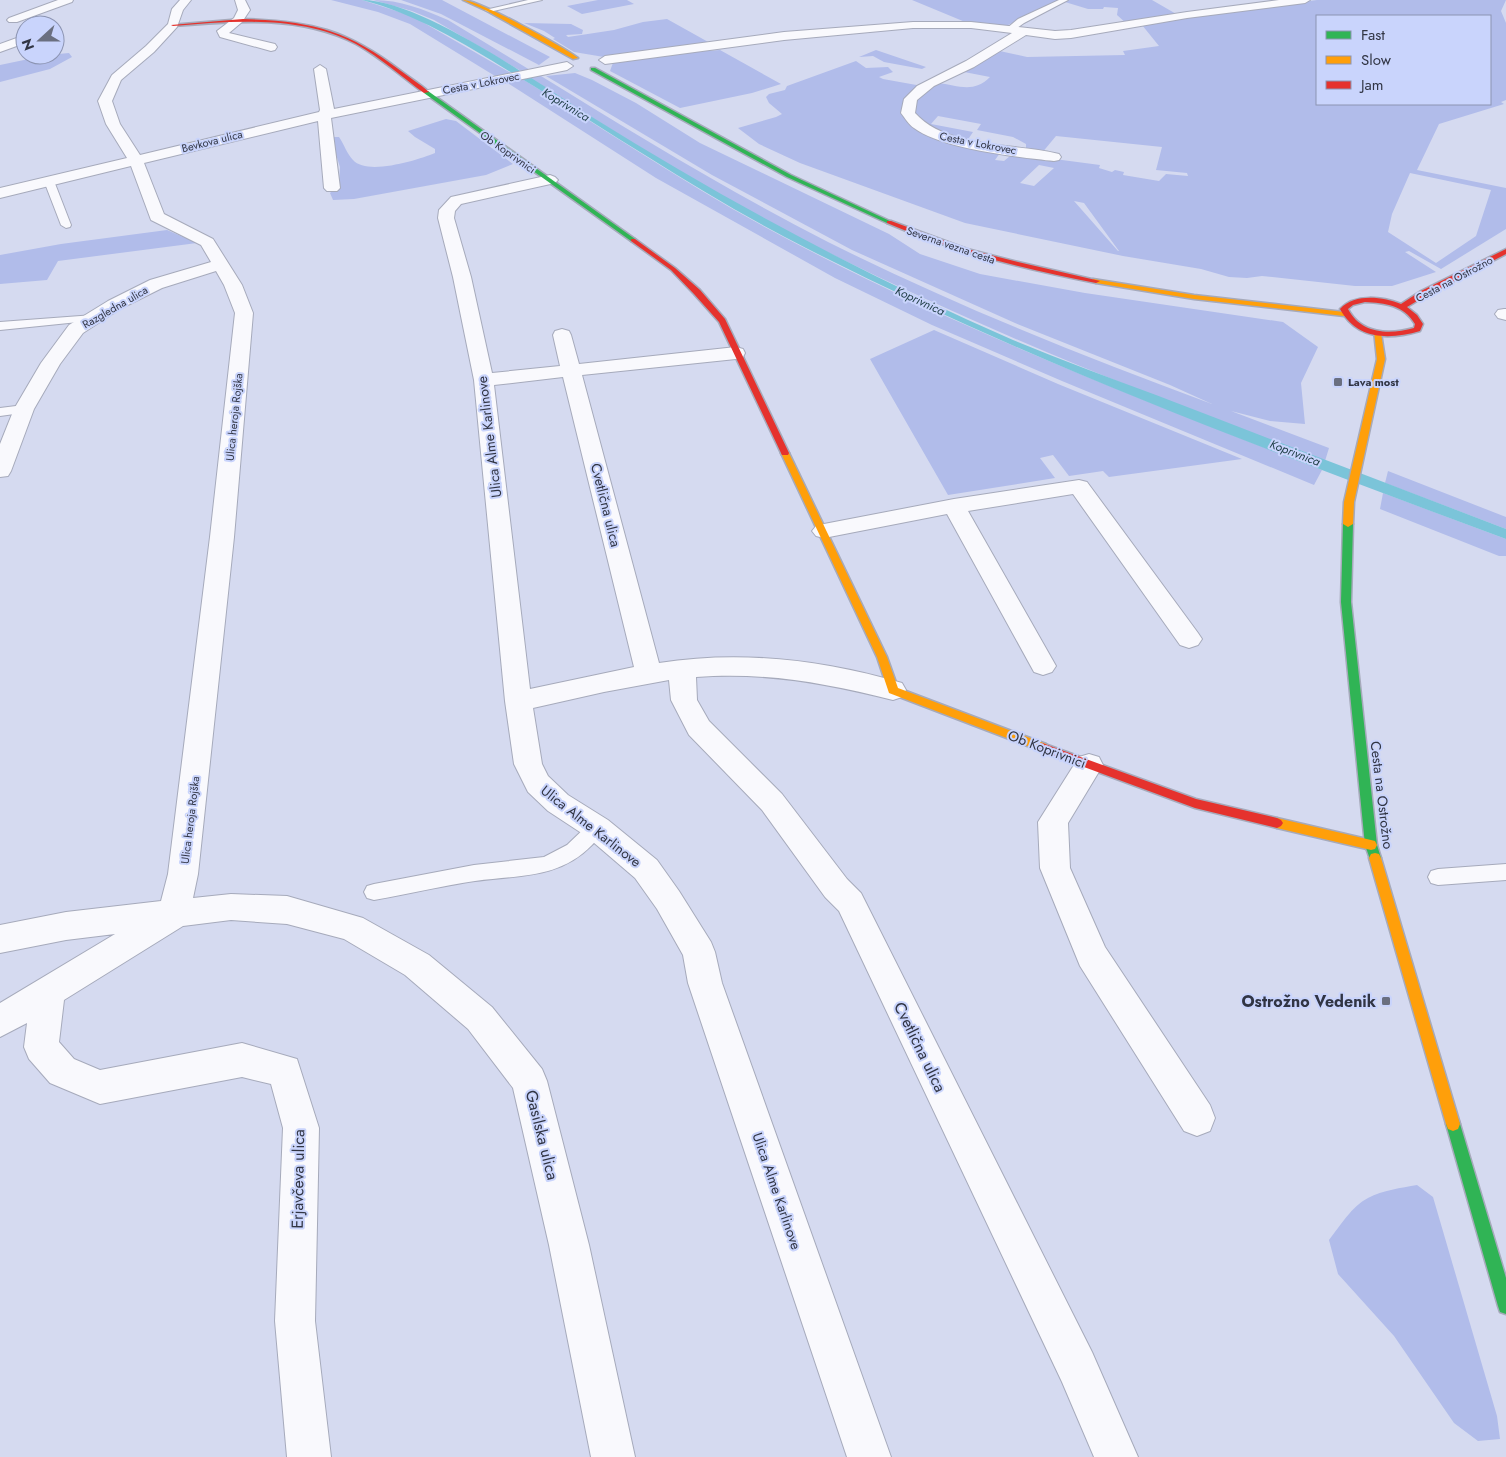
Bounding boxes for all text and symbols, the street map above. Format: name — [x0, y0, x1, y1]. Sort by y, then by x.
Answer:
north arrow — [15, 15, 65, 65]
legend — [1316, 15, 1491, 105]
text: Fast — [1361, 24, 1385, 46]
text: N — [17, 36, 39, 53]
text: Slow — [1361, 49, 1392, 71]
street label: Cesta v Lokrovec — [441, 68, 521, 98]
text: Jam — [1359, 74, 1384, 96]
water label: Koprivnica — [539, 84, 594, 126]
street label: Bevkova ulica — [180, 126, 244, 156]
street label: Ob Koprivnici — [477, 127, 539, 177]
street label: Cesta v Lokrovec — [938, 128, 1018, 158]
street label: Severna vezna cesta — [904, 222, 998, 268]
street label: Cesta na Ostrožno — [1413, 252, 1495, 306]
street label: Razgledna ulica — [79, 282, 151, 332]
water label: Koprivnica — [892, 282, 948, 320]
street label: Ulica heroja Rojška — [221, 372, 247, 462]
place label: Lava most — [1348, 374, 1399, 390]
street label: Ulica Alme Karlinove — [472, 375, 506, 499]
marker: Lava most — [1332, 376, 1344, 388]
water label: Koprivnica — [1267, 435, 1323, 471]
street label: Cvetlična ulica — [586, 461, 626, 549]
street label: Ob Koprivnici — [1005, 725, 1089, 773]
street label: Cesta na Ostrožno — [1365, 740, 1399, 851]
street label: Ulica heroja Rojška — [177, 775, 203, 865]
street label: Ulica Alme Karlinove — [537, 780, 645, 872]
place label: Ostrožno Vedenik — [1241, 990, 1377, 1013]
marker: Ostrožno Vedenik — [1380, 995, 1392, 1007]
street label: Cvetlična ulica — [888, 998, 952, 1096]
street label: Gasilska ulica — [520, 1088, 564, 1182]
street label: Erjavčeva ulica — [286, 1129, 310, 1229]
street label: Ulica Alme Karlinove — [748, 1130, 806, 1252]

